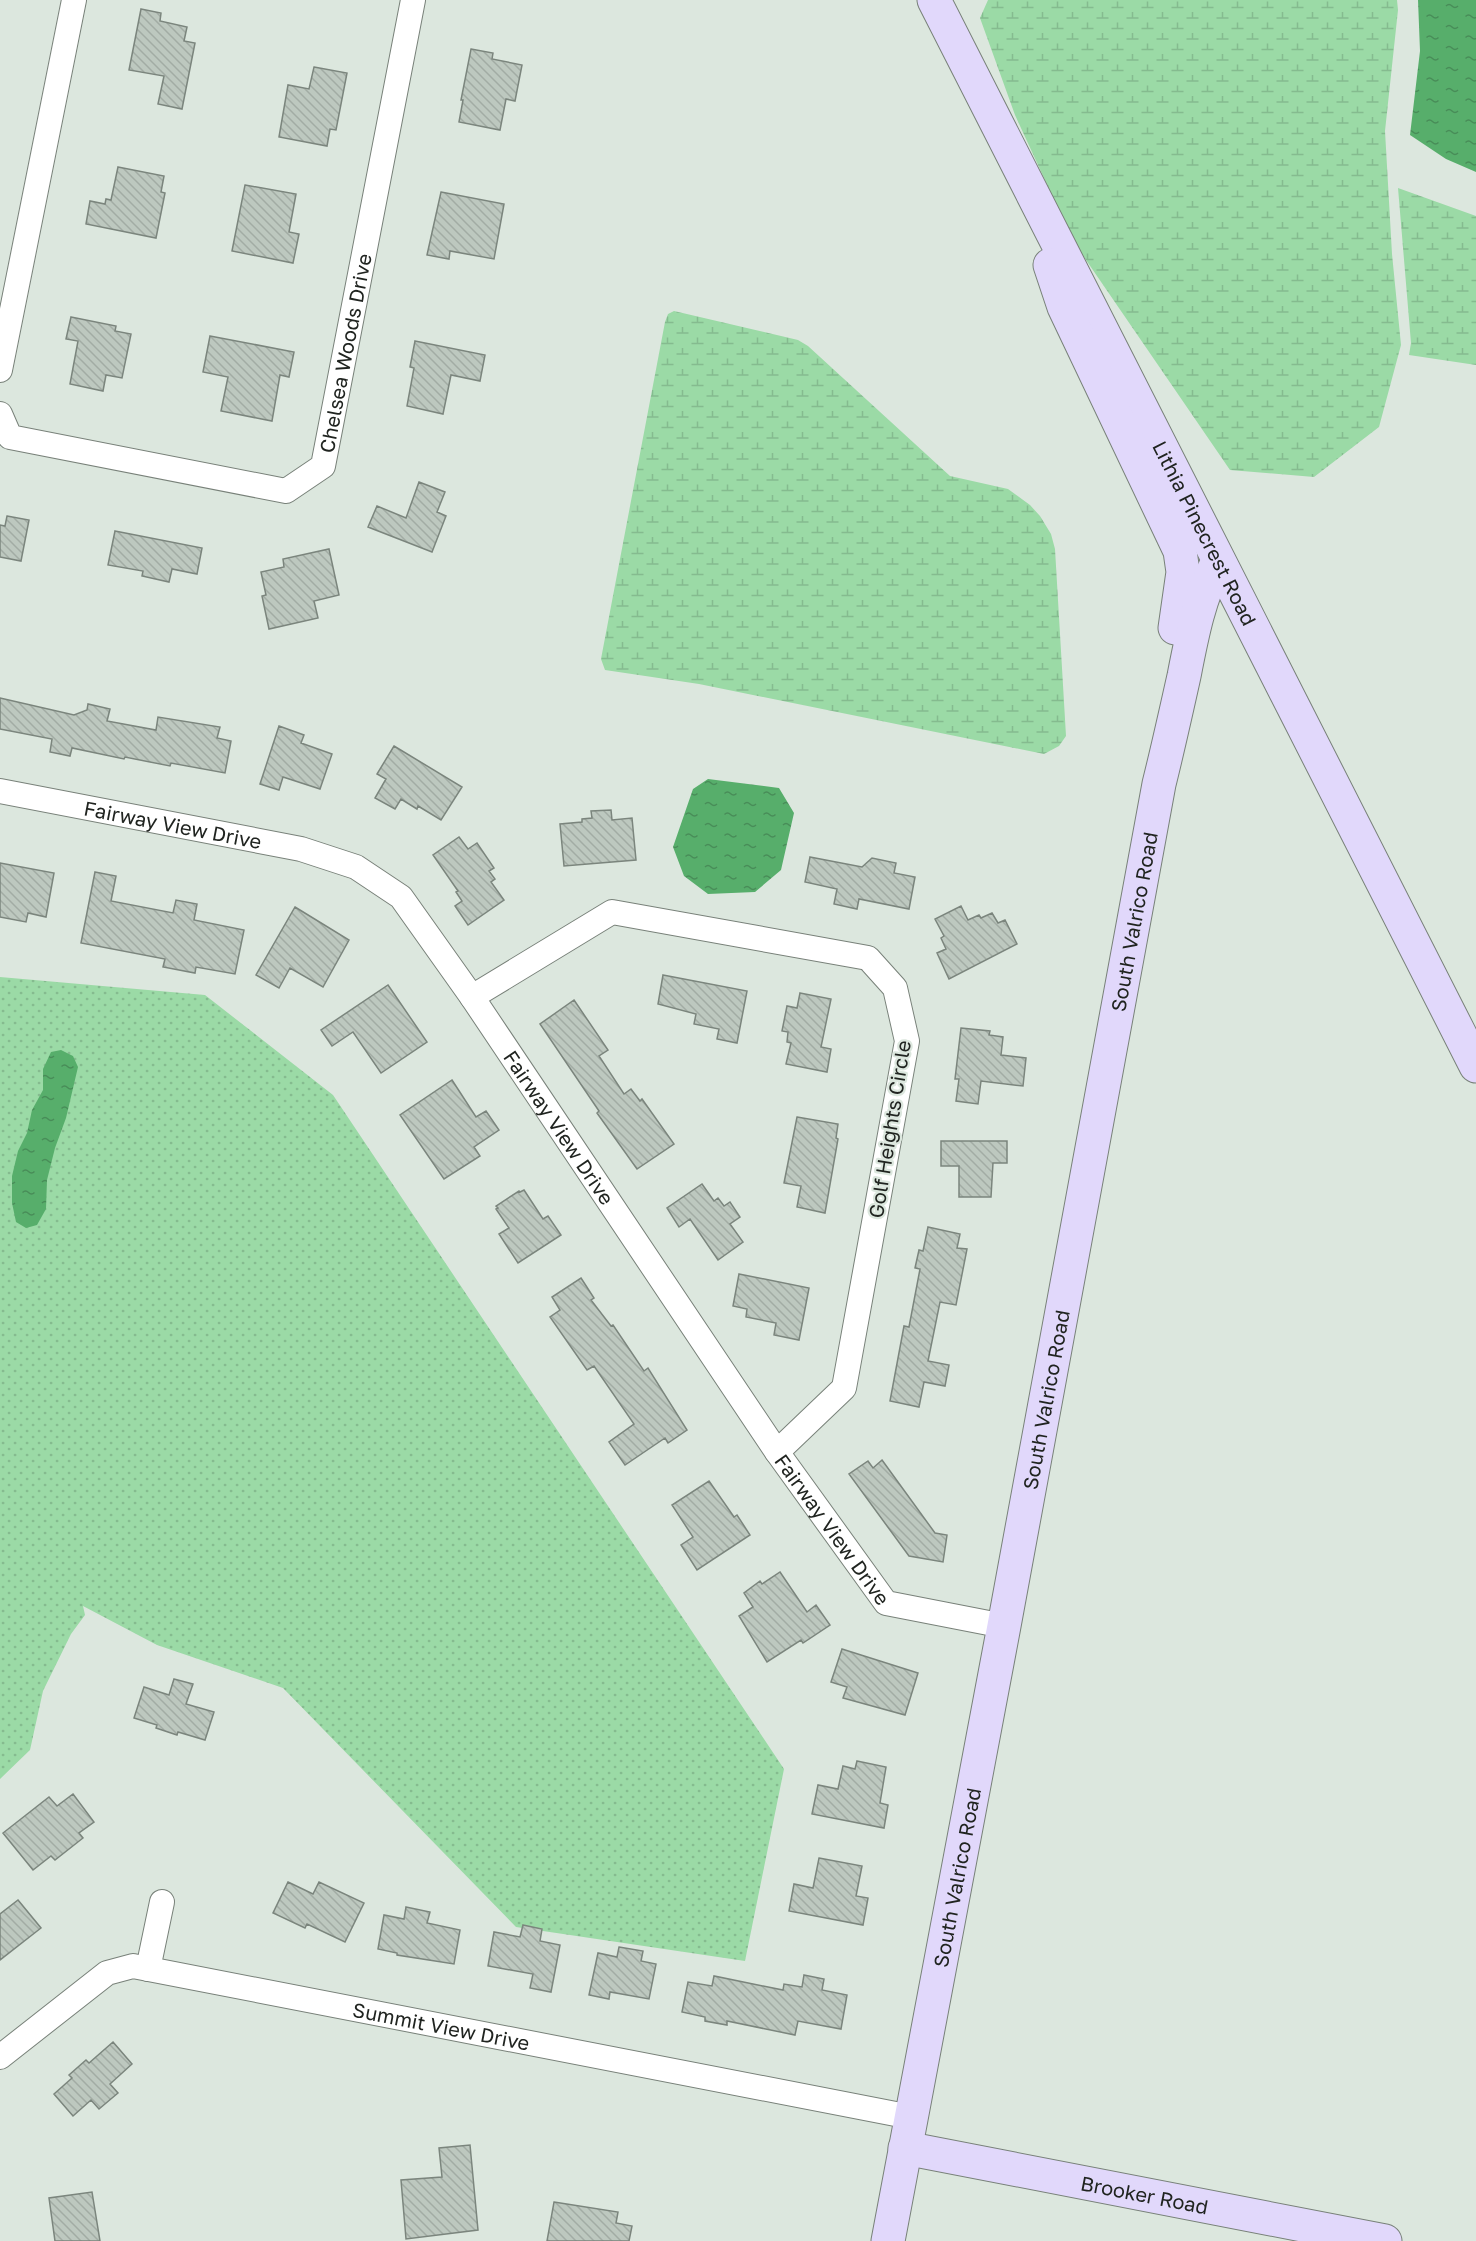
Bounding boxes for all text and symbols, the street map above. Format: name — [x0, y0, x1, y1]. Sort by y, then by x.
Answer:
street label: Chelsea Woods Drive — [314, 251, 376, 455]
street label: Lithia Pinecrest Road — [1148, 437, 1262, 629]
street label: Fairway View Drive — [82, 795, 264, 853]
street label: South Valrico Road — [1105, 830, 1162, 1013]
street label: Golf Heights Circle — [863, 1038, 915, 1220]
street label: Fairway View Drive — [499, 1046, 620, 1209]
street label: South Valrico Road — [1017, 1308, 1074, 1491]
street label: Fairway View Drive — [770, 1449, 895, 1609]
street label: South Valrico Road — [928, 1786, 985, 1969]
street label: Summit View Drive — [351, 1997, 532, 2055]
street label: Brooker Road — [1079, 2170, 1210, 2218]

